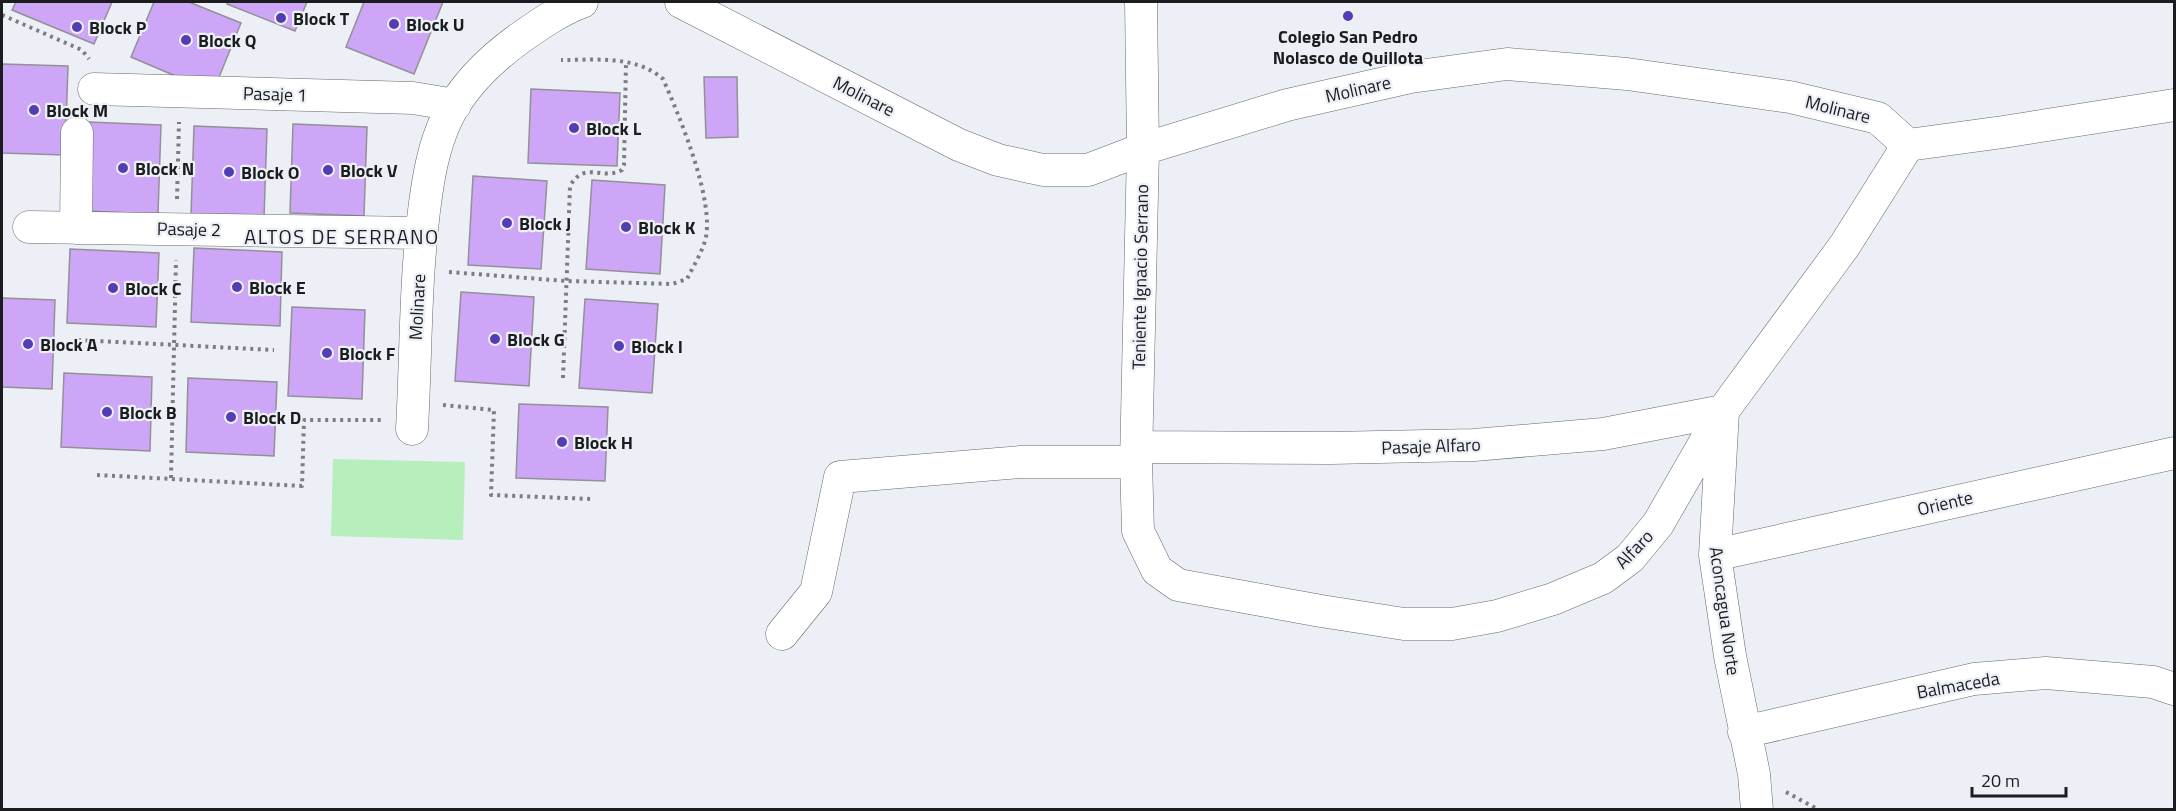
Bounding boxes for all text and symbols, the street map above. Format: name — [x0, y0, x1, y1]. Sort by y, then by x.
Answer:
place label: Block T — [293, 5, 350, 32]
marker: Colegio San Pedro Nolasco de Quillota — [1341, 9, 1355, 23]
marker: Block T — [274, 11, 288, 25]
place label: Block U — [406, 11, 464, 38]
place label: Block P — [89, 14, 147, 41]
marker: Block U — [387, 17, 401, 31]
marker: Block P — [70, 20, 84, 34]
place label: Colegio San Pedro Nolasco de Quillota — [1273, 23, 1423, 71]
place label: Block Q — [198, 27, 256, 54]
marker: Block Q — [179, 33, 193, 47]
street label: Molinare — [1323, 68, 1393, 110]
street label: Molinare — [828, 69, 900, 123]
street label: Pasaje 1 — [243, 79, 307, 109]
street label: Molinare — [1802, 88, 1874, 130]
place label: Block M — [46, 97, 108, 124]
marker: Block M — [27, 103, 41, 117]
place label: Block L — [586, 115, 642, 142]
marker: Block L — [567, 121, 581, 135]
place label: Block N — [135, 155, 194, 182]
place label: Block V — [340, 157, 398, 184]
place label: Block O — [241, 159, 299, 186]
marker: Block N — [116, 161, 130, 175]
marker: Block V — [321, 163, 335, 177]
marker: Block O — [222, 165, 236, 179]
street label: Teniente Ignacio Serrano — [1125, 184, 1155, 370]
place label: Block J — [519, 210, 571, 237]
place label: Block K — [638, 214, 696, 241]
street label: Pasaje 2 — [157, 215, 221, 243]
marker: Block J — [500, 216, 514, 230]
marker: Block K — [619, 220, 633, 234]
district label: ALTOS DE SERRANO — [244, 221, 440, 252]
street label: Molinare — [402, 273, 432, 341]
place label: Block E — [249, 274, 306, 301]
place label: Block C — [125, 275, 182, 302]
marker: Block E — [230, 280, 244, 294]
marker: Block C — [106, 281, 120, 295]
place label: Block G — [507, 326, 565, 353]
place label: Block A — [40, 331, 98, 358]
marker: Block G — [488, 332, 502, 346]
place label: Block I — [631, 333, 683, 360]
marker: Block A — [21, 337, 35, 351]
marker: Block I — [612, 339, 626, 353]
place label: Block F — [339, 340, 396, 367]
marker: Block F — [320, 346, 334, 360]
place label: Block B — [119, 399, 177, 426]
place label: Block D — [243, 404, 301, 431]
marker: Block B — [100, 405, 114, 419]
marker: Block D — [224, 410, 238, 424]
place label: Block H — [574, 429, 633, 456]
street label: Pasaje Alfaro — [1381, 431, 1481, 461]
marker: Block H — [555, 435, 569, 449]
street label: Oriente — [1915, 484, 1975, 522]
street label: Alfaro — [1609, 523, 1659, 575]
street label: Aconcagua Norte — [1703, 545, 1747, 677]
street label: Balmaceda — [1914, 664, 2002, 706]
scale bar — [1972, 760, 2066, 798]
text: 20 m — [1981, 767, 2020, 794]

